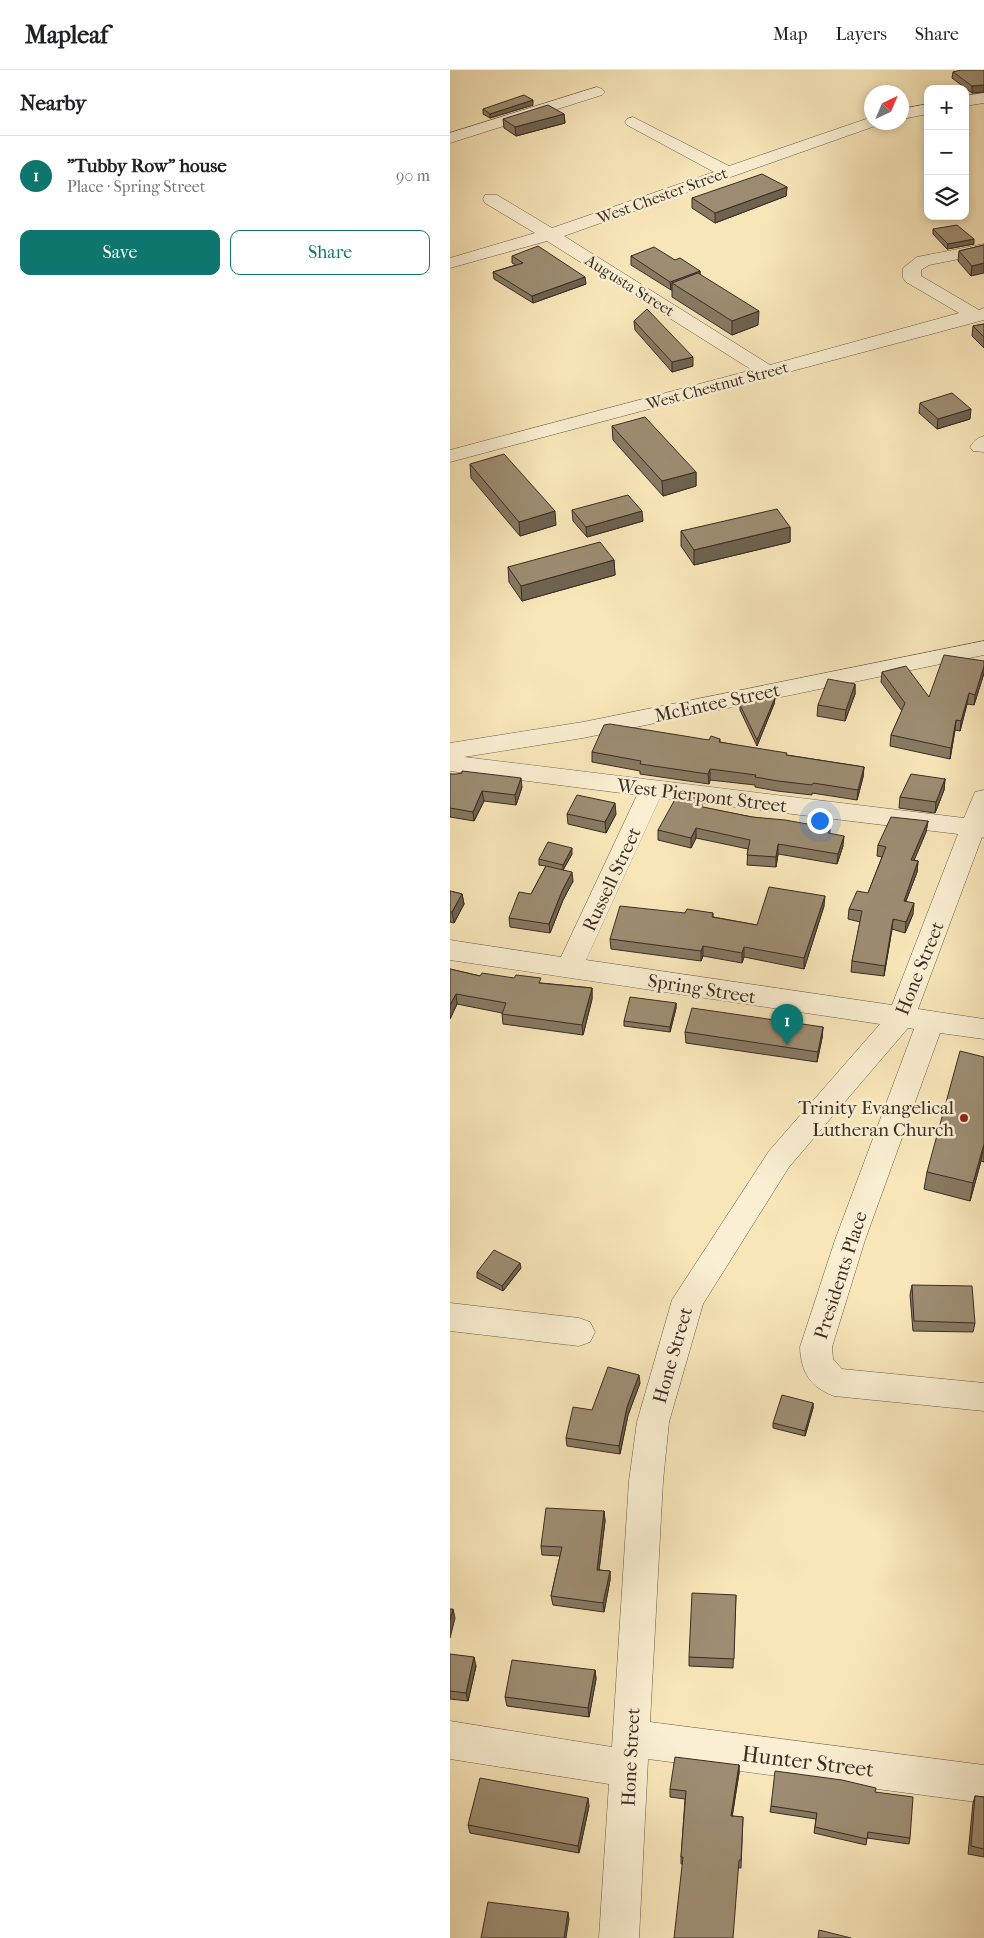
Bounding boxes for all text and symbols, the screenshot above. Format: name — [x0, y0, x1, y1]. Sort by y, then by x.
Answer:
text: Mapleaf — [25, 21, 108, 49]
text: Map — [773, 24, 807, 45]
text: Layers — [835, 24, 887, 45]
text: Share — [915, 24, 959, 45]
north arrow — [864, 85, 909, 130]
map controls — [924, 85, 969, 220]
button: + — [924, 85, 969, 130]
text: Nearby — [20, 91, 86, 115]
button: − — [924, 130, 969, 175]
text: "Tubby Row" house — [67, 155, 227, 177]
street label: West Chester Street — [594, 163, 730, 228]
text: 1 — [33, 166, 39, 185]
text: 90 m — [396, 166, 430, 185]
button: layers — [924, 175, 969, 220]
text: Place · Spring Street — [67, 177, 205, 196]
button: Save — [20, 230, 220, 275]
button: Share — [230, 230, 430, 275]
street label: Augusta Street — [581, 250, 678, 321]
street label: West Chestnut Street — [643, 357, 791, 414]
street label: McEntee Street — [652, 679, 782, 727]
street label: West Pierpont Street — [615, 775, 788, 817]
your location — [807, 808, 833, 834]
street label: Russell Street — [578, 824, 646, 935]
street label: Hone Street — [891, 918, 949, 1018]
street label: Spring Street — [646, 970, 758, 1008]
pin: 1 — [771, 1004, 803, 1045]
place label: Trinity Evangelical Lutheran Church — [798, 1097, 954, 1141]
marker: Trinity Evangelical Lutheran Church — [958, 1112, 970, 1124]
street label: Presidents Place — [810, 1209, 872, 1342]
street label: Hone Street — [649, 1305, 697, 1406]
street label: Hone Street — [617, 1707, 645, 1807]
street label: Hunter Street — [740, 1741, 876, 1783]

